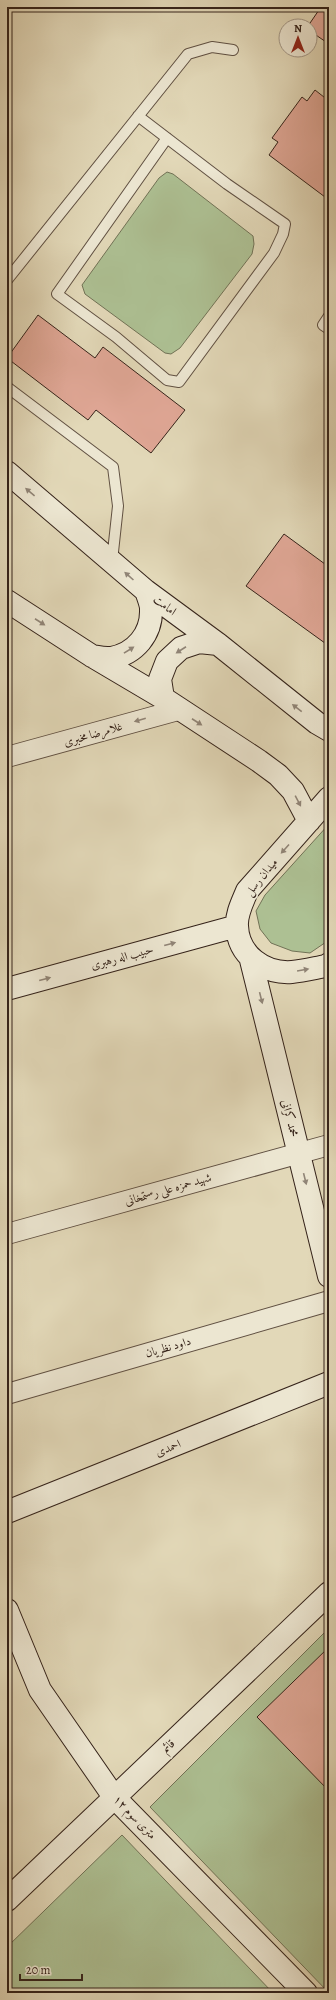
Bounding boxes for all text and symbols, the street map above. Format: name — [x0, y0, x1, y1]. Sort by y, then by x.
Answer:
north arrow — [278, 18, 318, 58]
text: N — [294, 21, 302, 36]
one-way arrow — [25, 487, 35, 496]
one-way arrow — [124, 571, 134, 580]
street label: امامت — [150, 591, 180, 619]
one-way arrow — [34, 619, 46, 626]
one-way arrow — [175, 646, 186, 654]
one-way arrow — [123, 647, 135, 654]
one-way arrow — [292, 703, 303, 712]
one-way arrow — [134, 717, 146, 723]
street label: غلامرضا مخبری — [62, 718, 125, 751]
one-way arrow — [192, 718, 202, 726]
one-way arrow — [295, 795, 302, 806]
one-way arrow — [280, 843, 289, 854]
street label: میدان رسل — [241, 855, 282, 900]
street label: حبیب اله رهبری — [89, 941, 155, 973]
one-way arrow — [164, 941, 176, 947]
one-way arrow — [297, 967, 310, 973]
one-way arrow — [38, 975, 51, 981]
one-way arrow — [258, 992, 264, 1004]
street label: محمد کرانی — [278, 1097, 302, 1139]
street label: شهید حمزه علی رستمخانی — [123, 1169, 214, 1210]
one-way arrow — [302, 1173, 308, 1185]
street label: داود نظریان — [143, 1333, 193, 1361]
street label: احمدی — [153, 1436, 184, 1460]
street label: قائم — [158, 1736, 180, 1759]
street label: ۱۲ متری سوم — [108, 1791, 160, 1845]
scale bar — [20, 1956, 82, 1982]
text: 20 m — [26, 1962, 50, 1978]

